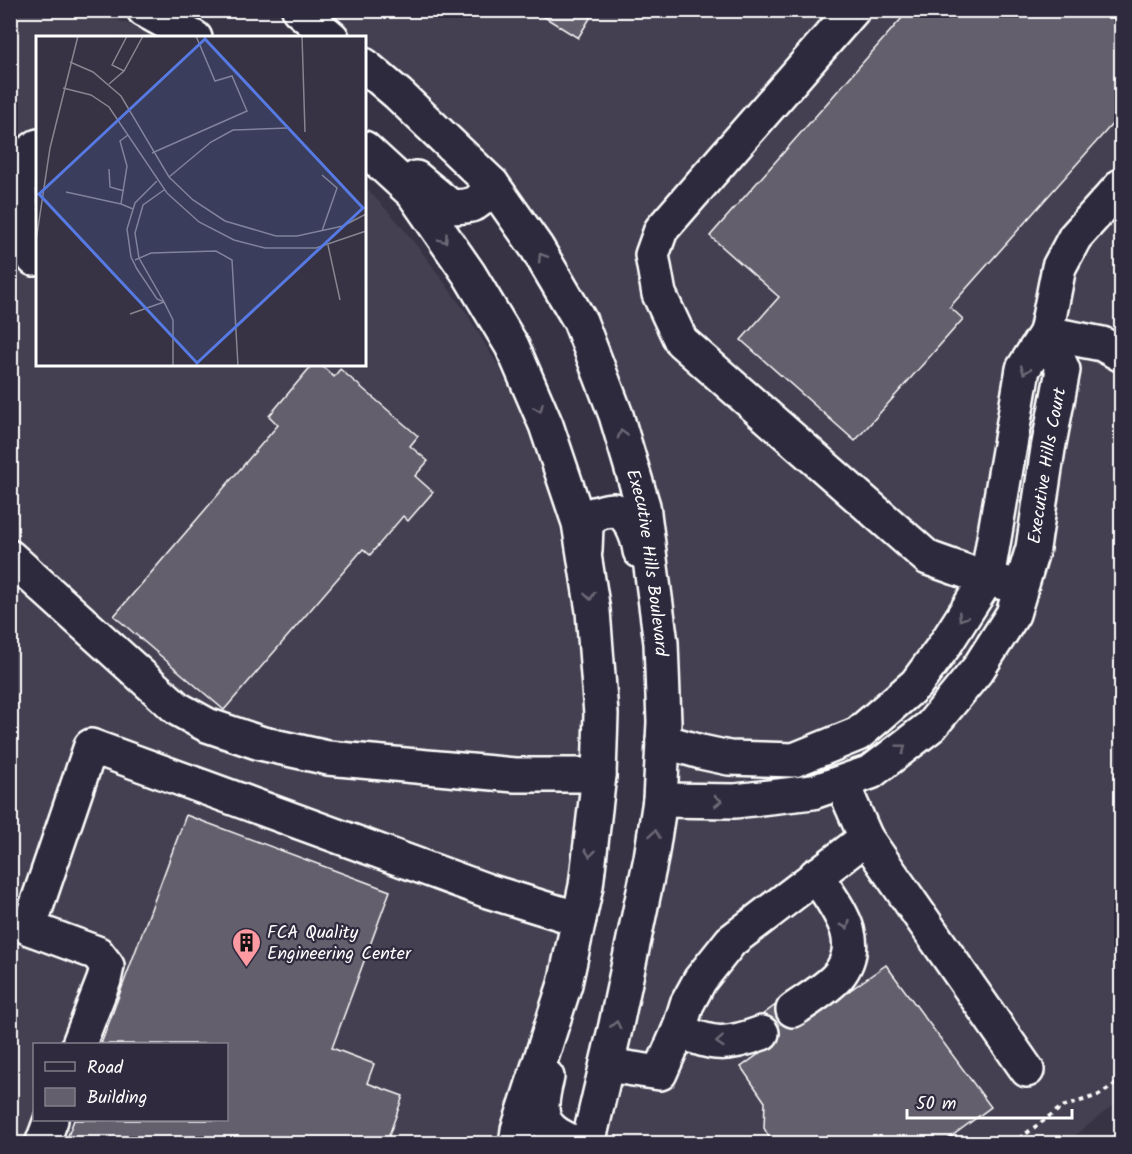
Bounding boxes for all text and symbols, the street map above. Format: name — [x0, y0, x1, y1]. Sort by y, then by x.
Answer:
inset map — [36, 36, 366, 366]
one-way arrow — [437, 232, 448, 243]
one-way arrow — [537, 253, 549, 263]
one-way arrow — [1019, 365, 1032, 375]
street label: Executive Hills Court — [1021, 384, 1076, 546]
one-way arrow — [532, 402, 544, 413]
one-way arrow — [617, 429, 629, 440]
street label: Executive Hills Boulevard — [617, 466, 675, 658]
one-way arrow — [584, 591, 596, 600]
one-way arrow — [959, 611, 970, 622]
one-way arrow — [895, 745, 906, 756]
one-way arrow — [714, 795, 723, 807]
one-way arrow — [648, 829, 660, 839]
one-way arrow — [584, 848, 597, 857]
place label: FCA Quality Engineering Center — [267, 919, 412, 969]
one-way arrow — [838, 919, 850, 930]
building icon: FCA Quality Engineering Center — [230, 926, 262, 968]
one-way arrow — [608, 1020, 621, 1030]
one-way arrow — [715, 1035, 724, 1048]
legend — [33, 1043, 228, 1121]
text: Road — [87, 1054, 124, 1083]
scale bar — [907, 1082, 1072, 1120]
text: Building — [87, 1084, 147, 1113]
text: 50 m — [916, 1090, 956, 1119]

